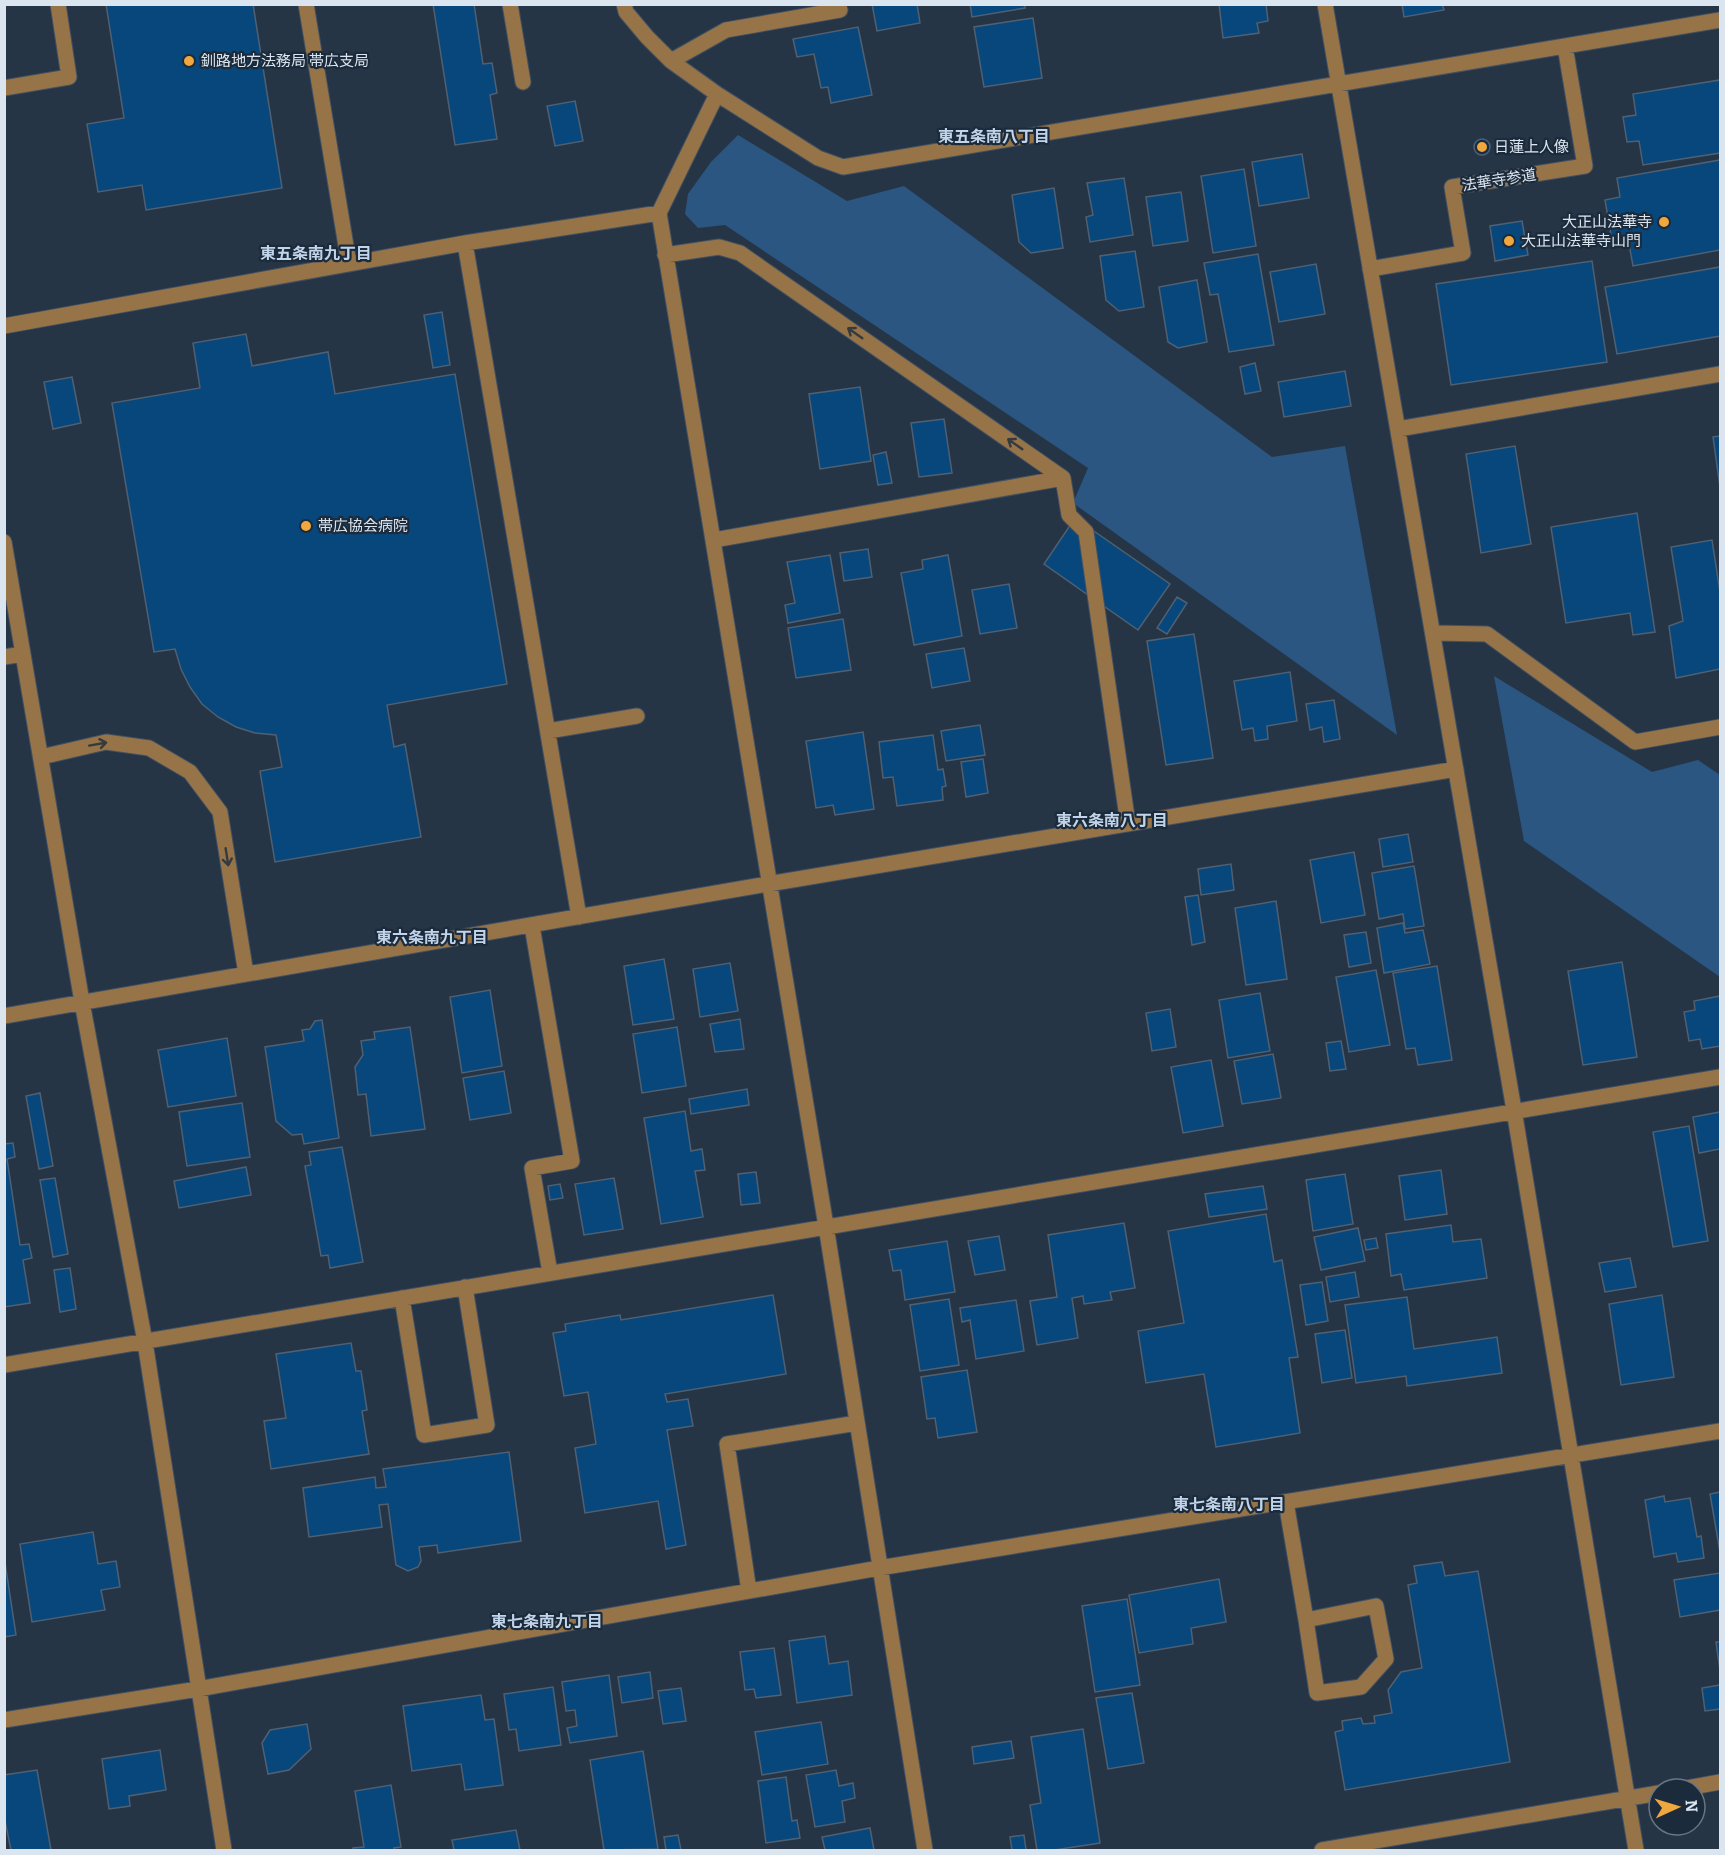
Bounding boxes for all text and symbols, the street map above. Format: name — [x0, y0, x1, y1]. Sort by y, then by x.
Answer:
place label: 釧路地方法務局 帯広支局 — [201, 52, 369, 70]
marker: 釧路地方法務局 帯広支局 — [182, 54, 196, 68]
district label: 東五条南八丁目 — [938, 127, 1050, 146]
place label: 日蓮上人像 — [1494, 138, 1569, 156]
marker: 日蓮上人像 — [1475, 140, 1489, 154]
street label: 法華寺参道 — [1461, 165, 1537, 195]
place label: 大正山法華寺 — [1562, 213, 1652, 231]
marker: 大正山法華寺 — [1657, 215, 1671, 229]
place label: 大正山法華寺山門 — [1521, 232, 1641, 250]
marker: 大正山法華寺山門 — [1502, 234, 1516, 248]
district label: 東五条南九丁目 — [260, 244, 372, 263]
one-way arrow — [847, 327, 864, 339]
one-way arrow — [1007, 438, 1024, 450]
place label: 帯広協会病院 — [318, 517, 408, 535]
marker: 帯広協会病院 — [299, 519, 313, 533]
one-way arrow — [88, 738, 107, 749]
district label: 東六条南八丁目 — [1056, 811, 1168, 830]
one-way arrow — [222, 847, 233, 867]
district label: 東六条南九丁目 — [376, 928, 488, 947]
district label: 東七条南八丁目 — [1173, 1495, 1285, 1514]
district label: 東七条南九丁目 — [491, 1612, 603, 1631]
north arrow — [1647, 1777, 1707, 1837]
text: N — [1682, 1799, 1701, 1813]

